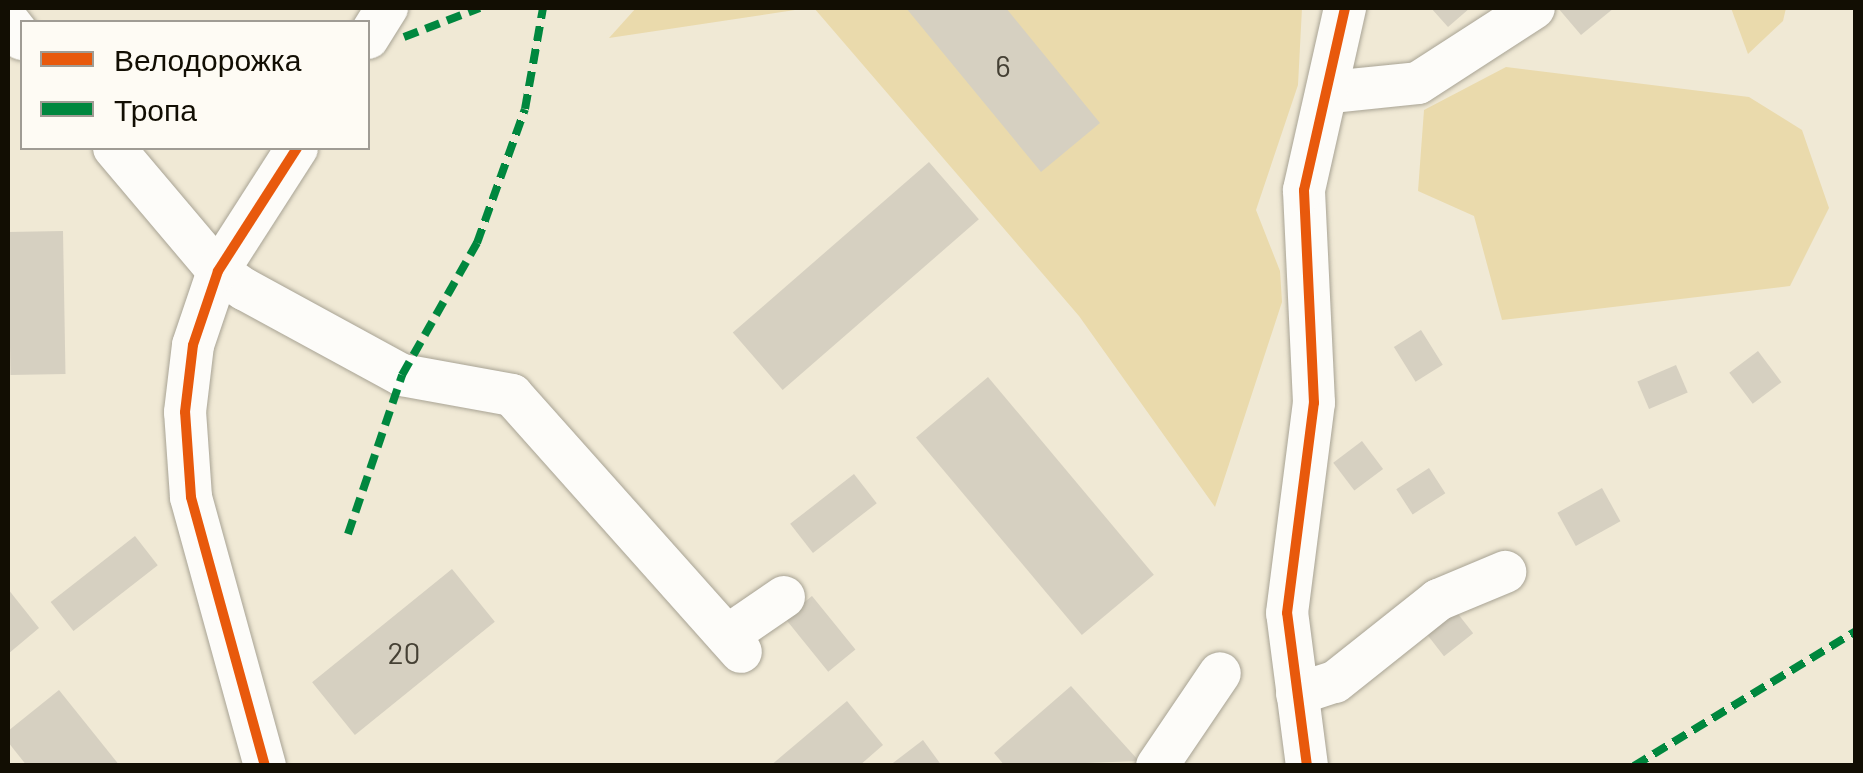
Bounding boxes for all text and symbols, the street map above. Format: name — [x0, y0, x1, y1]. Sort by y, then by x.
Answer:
legend — [20, 20, 370, 150]
text: Велодорожка — [114, 41, 301, 77]
house number: 6 — [995, 47, 1011, 83]
text: Тропа — [114, 91, 197, 127]
house number: 20 — [387, 634, 421, 670]

